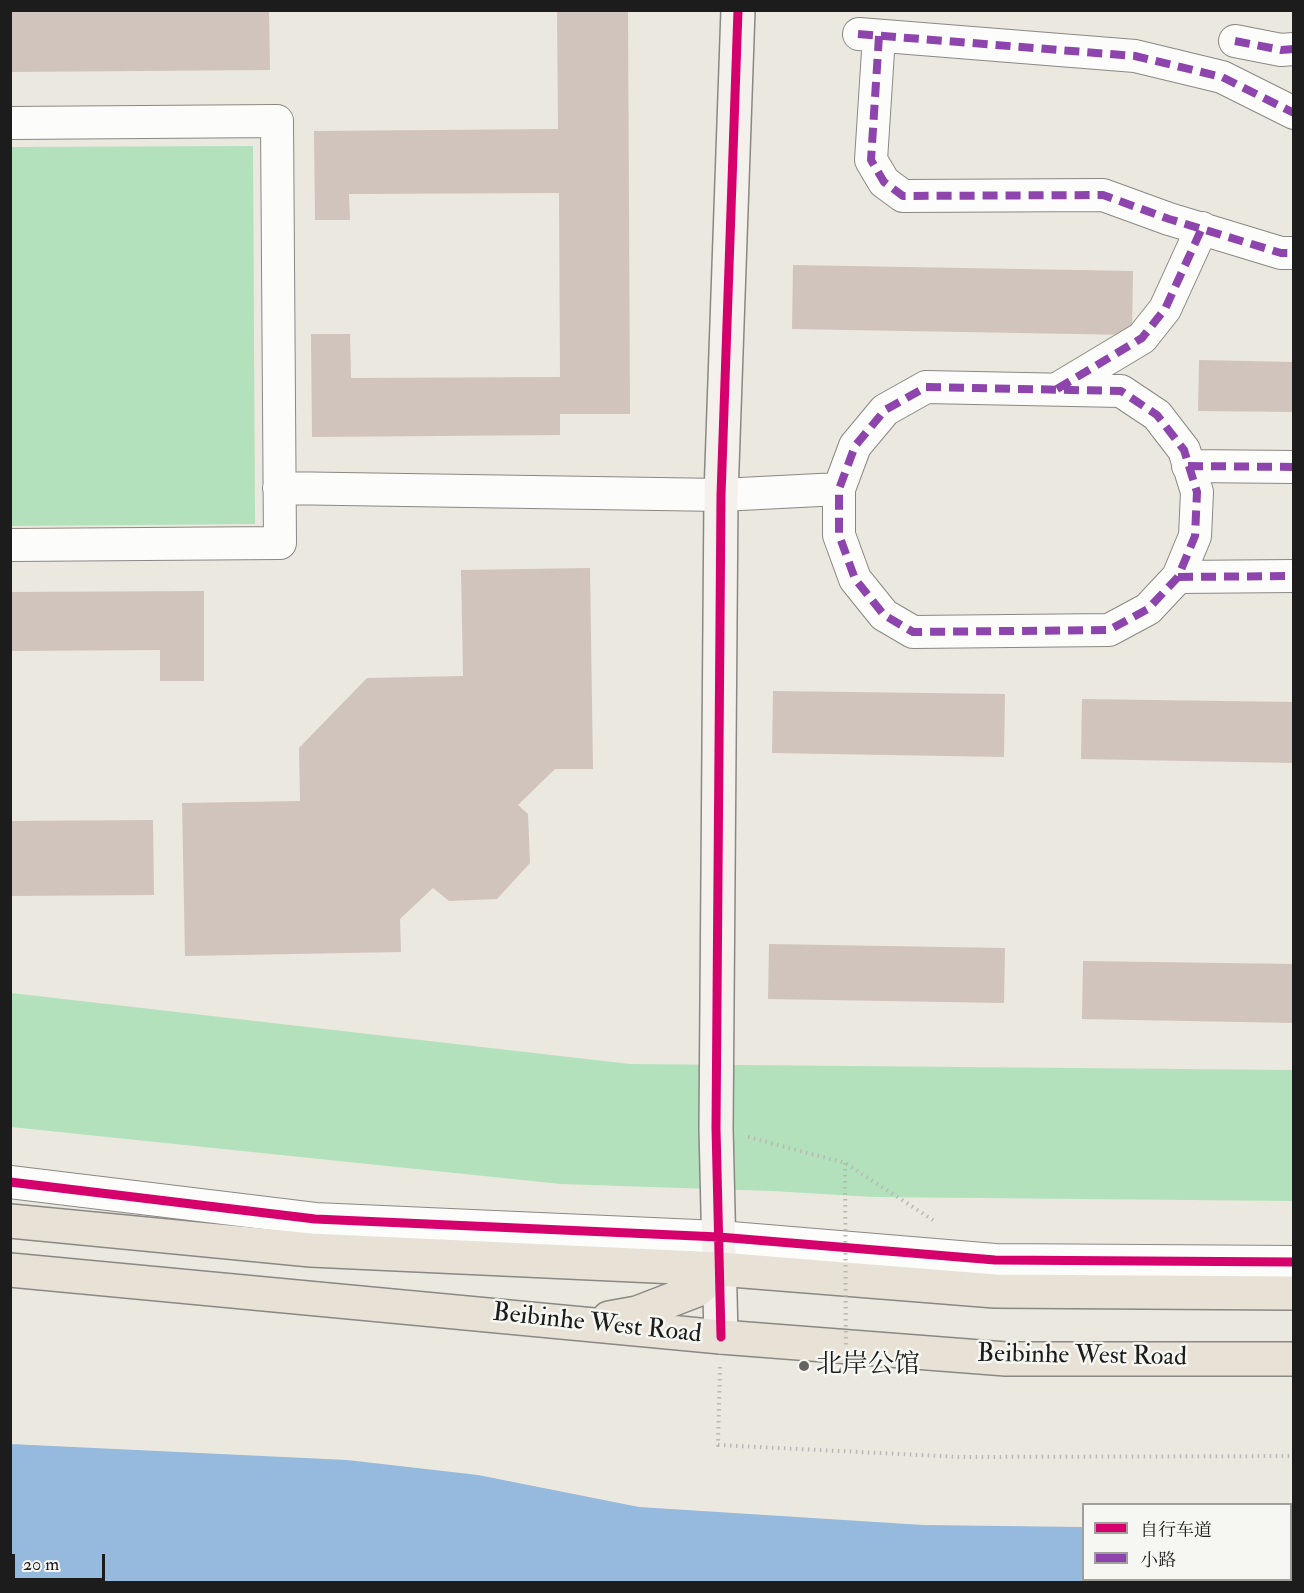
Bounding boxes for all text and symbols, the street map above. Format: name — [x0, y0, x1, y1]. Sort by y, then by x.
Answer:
street label: Beibinhe West Road — [491, 1299, 703, 1351]
street label: Beibinhe West Road — [977, 1340, 1187, 1374]
place label: 北岸公馆 — [816, 1350, 920, 1382]
marker: 北岸公馆 — [797, 1359, 811, 1373]
legend — [1082, 1503, 1292, 1581]
text: 自行车道 — [1140, 1519, 1212, 1542]
scale bar — [15, 1542, 108, 1580]
text: 小路 — [1140, 1549, 1176, 1572]
text: 20 m — [23, 1553, 59, 1576]

